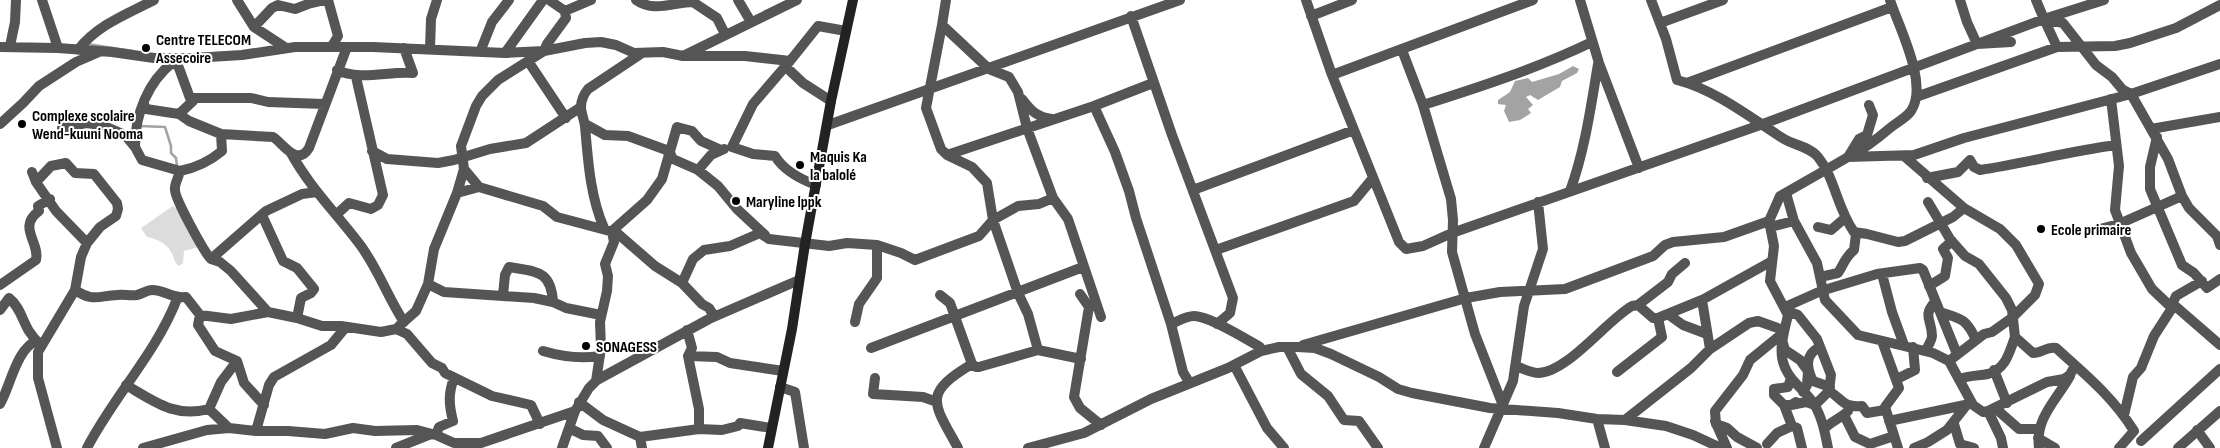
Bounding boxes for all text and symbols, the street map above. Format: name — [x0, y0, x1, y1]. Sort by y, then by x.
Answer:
place label: Centre TELECOM Assecoire — [155, 31, 251, 68]
marker: Centre TELECOM Assecoire — [140, 42, 152, 54]
place label: Complexe scolaire Wend-kuuni Nooma — [32, 107, 143, 144]
marker: Complexe scolaire Wend-kuuni Nooma — [16, 118, 28, 130]
place label: Maquis Ka la balolé — [810, 148, 867, 185]
marker: Maquis Ka la balolé — [794, 159, 806, 171]
place label: Maryline lppk — [746, 193, 822, 212]
marker: Maryline lppk — [730, 195, 742, 207]
place label: Ecole primaire — [2051, 221, 2131, 240]
marker: Ecole primaire — [2035, 223, 2047, 235]
place label: SONAGESS — [596, 338, 657, 357]
marker: SONAGESS — [580, 340, 592, 352]

